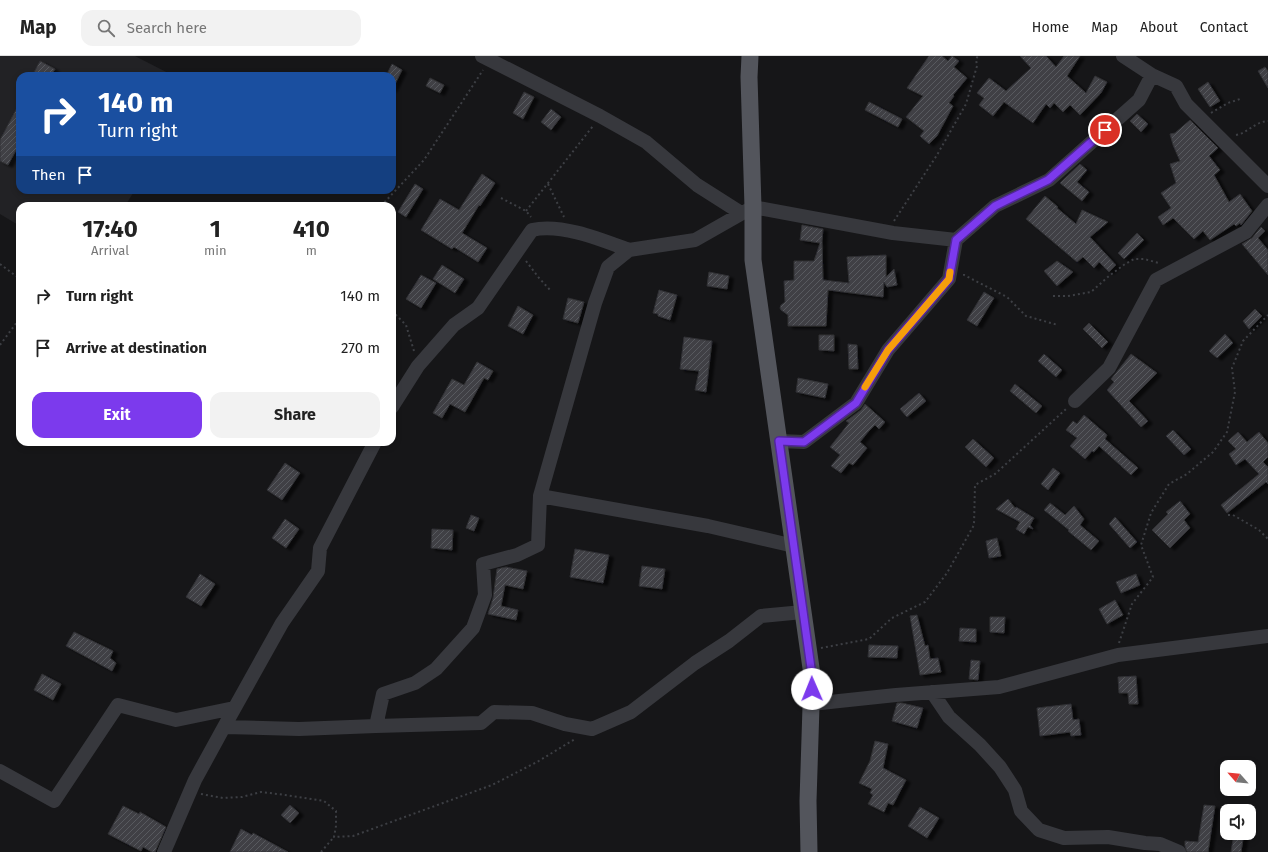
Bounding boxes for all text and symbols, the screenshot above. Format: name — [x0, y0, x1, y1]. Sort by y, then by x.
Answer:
search box — [81, 10, 361, 46]
text: Map — [20, 16, 57, 39]
icon: search — [95, 17, 117, 39]
text: Search here — [127, 19, 207, 37]
text: Home — [1032, 19, 1069, 36]
text: Map — [1091, 19, 1118, 36]
text: About — [1140, 19, 1178, 36]
text: Contact — [1200, 19, 1248, 36]
text: 140 m — [98, 86, 174, 119]
icon: right — [32, 88, 84, 140]
pin — [1088, 113, 1122, 147]
icon: arrive — [1094, 119, 1116, 141]
text: Turn right — [98, 120, 178, 142]
icon: arrive — [74, 164, 96, 186]
text: Then — [32, 166, 66, 184]
text: 17:40 — [82, 215, 138, 243]
text: 1 — [210, 215, 221, 243]
text: 410 — [293, 215, 330, 243]
text: Arrival — [91, 243, 129, 258]
text: min — [204, 243, 227, 258]
text: m — [306, 243, 317, 258]
icon: right — [32, 285, 54, 307]
text: Turn right — [66, 287, 133, 305]
text: 140 m — [340, 287, 380, 305]
icon: arrive — [32, 337, 54, 359]
text: Arrive at destination — [66, 339, 207, 357]
text: 270 m — [341, 339, 380, 357]
button: Exit — [32, 392, 202, 438]
button: Share — [210, 392, 380, 438]
position arrow — [791, 668, 833, 710]
north arrow — [1220, 760, 1256, 796]
map controls — [1220, 760, 1256, 840]
button: sound — [1220, 804, 1256, 840]

